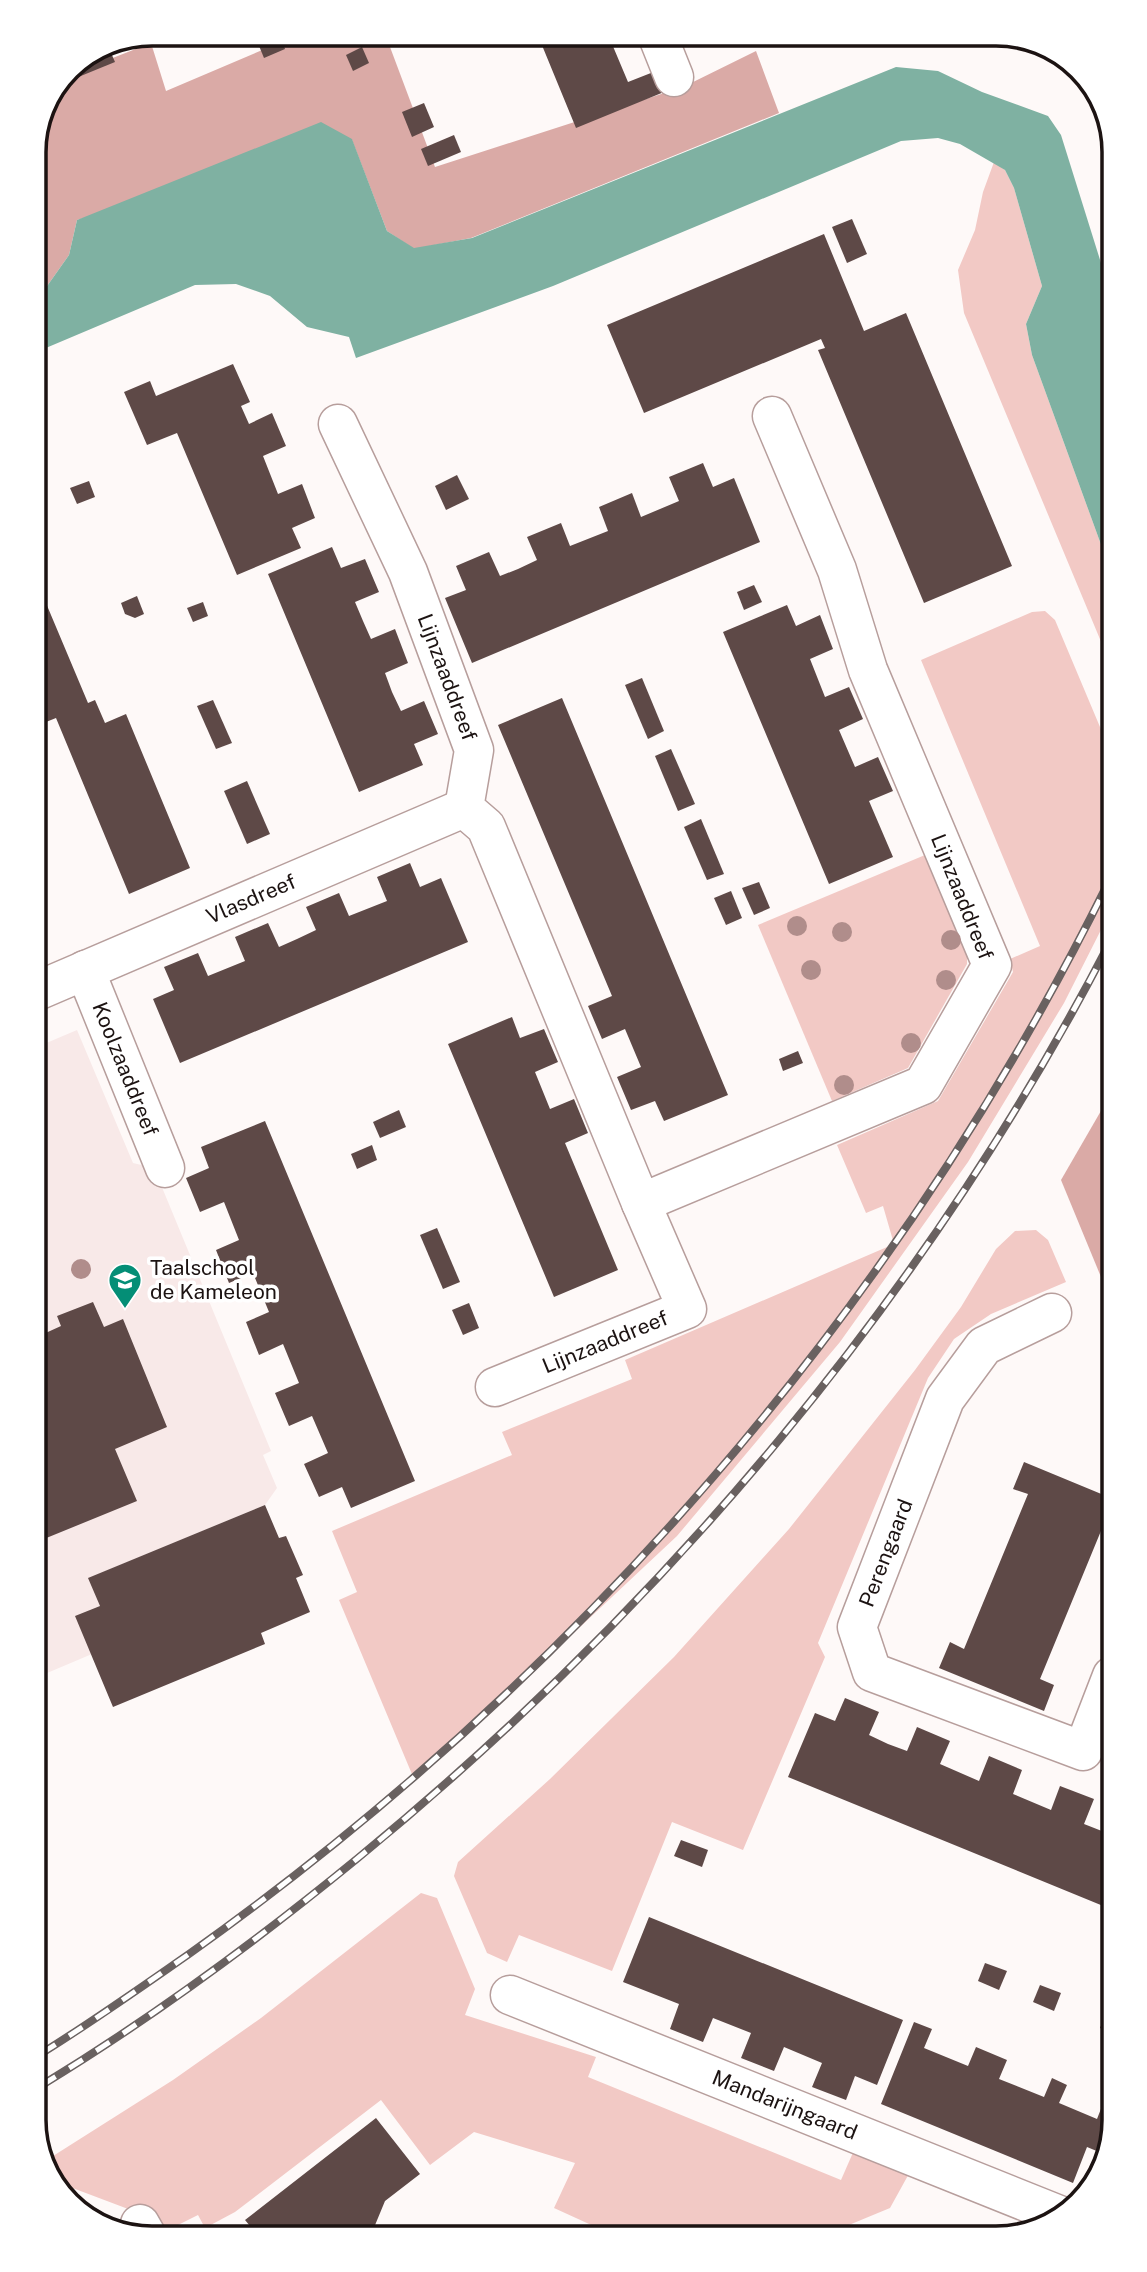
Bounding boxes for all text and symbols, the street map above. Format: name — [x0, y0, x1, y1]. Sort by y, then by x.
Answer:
street label: Lijnzaaddreef — [413, 610, 482, 744]
street label: Lijnzaaddreef — [926, 830, 999, 963]
street label: Vlasdreef — [202, 869, 300, 929]
street label: Koolzaaddreef — [87, 998, 164, 1140]
place label: Taalschool de Kameleon — [150, 1255, 277, 1304]
school or university icon: Taalschool de Kameleon — [106, 1261, 144, 1310]
street label: Lijnzaaddreef — [539, 1305, 672, 1378]
street label: Perengaard — [853, 1495, 918, 1610]
street label: Mandarijngaard — [709, 2064, 861, 2145]

